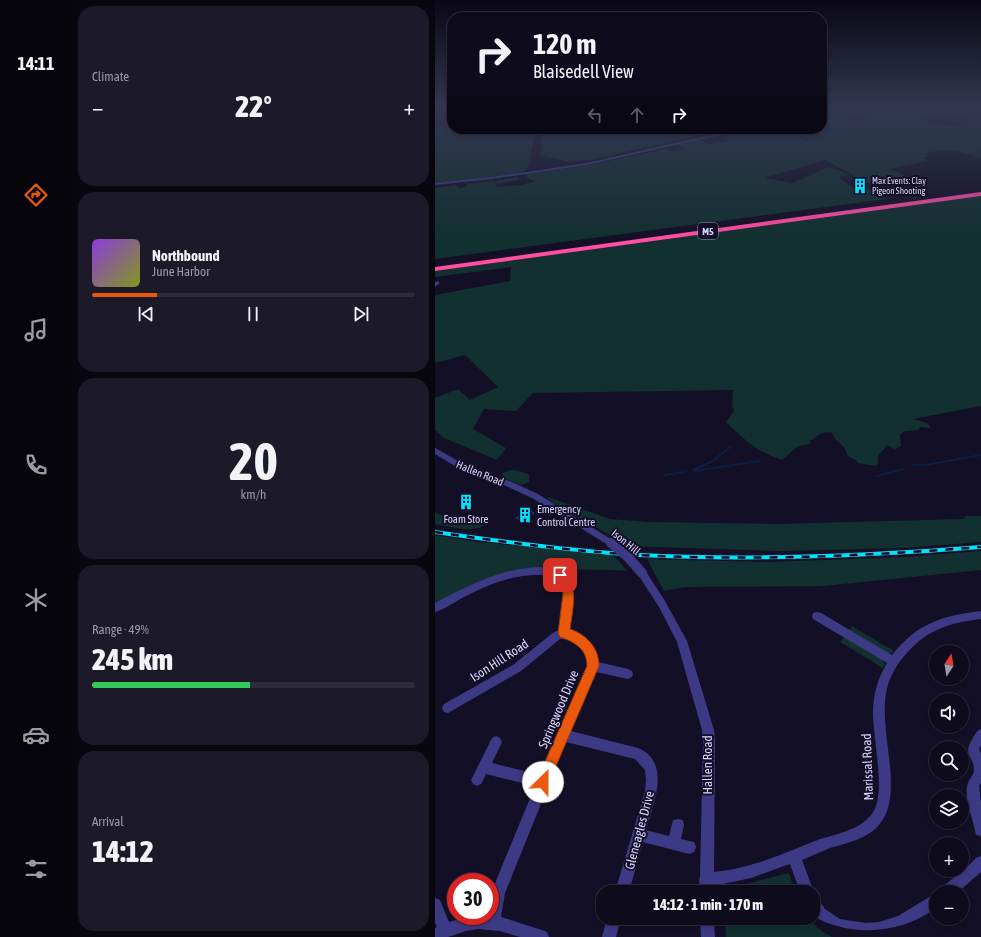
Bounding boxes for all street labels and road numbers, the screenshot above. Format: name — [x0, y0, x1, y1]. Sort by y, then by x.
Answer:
road number: M5 — [698, 223, 718, 239]
street label: Hallen Road — [455, 458, 505, 488]
street label: Ison Hill — [609, 527, 643, 557]
street label: Ison Hill Road — [467, 636, 531, 685]
street label: Springwood Drive — [535, 668, 582, 750]
street label: Marissal Road — [859, 733, 876, 801]
street label: Hallen Road — [700, 735, 715, 795]
street label: Gleneagles Drive — [622, 789, 657, 871]

